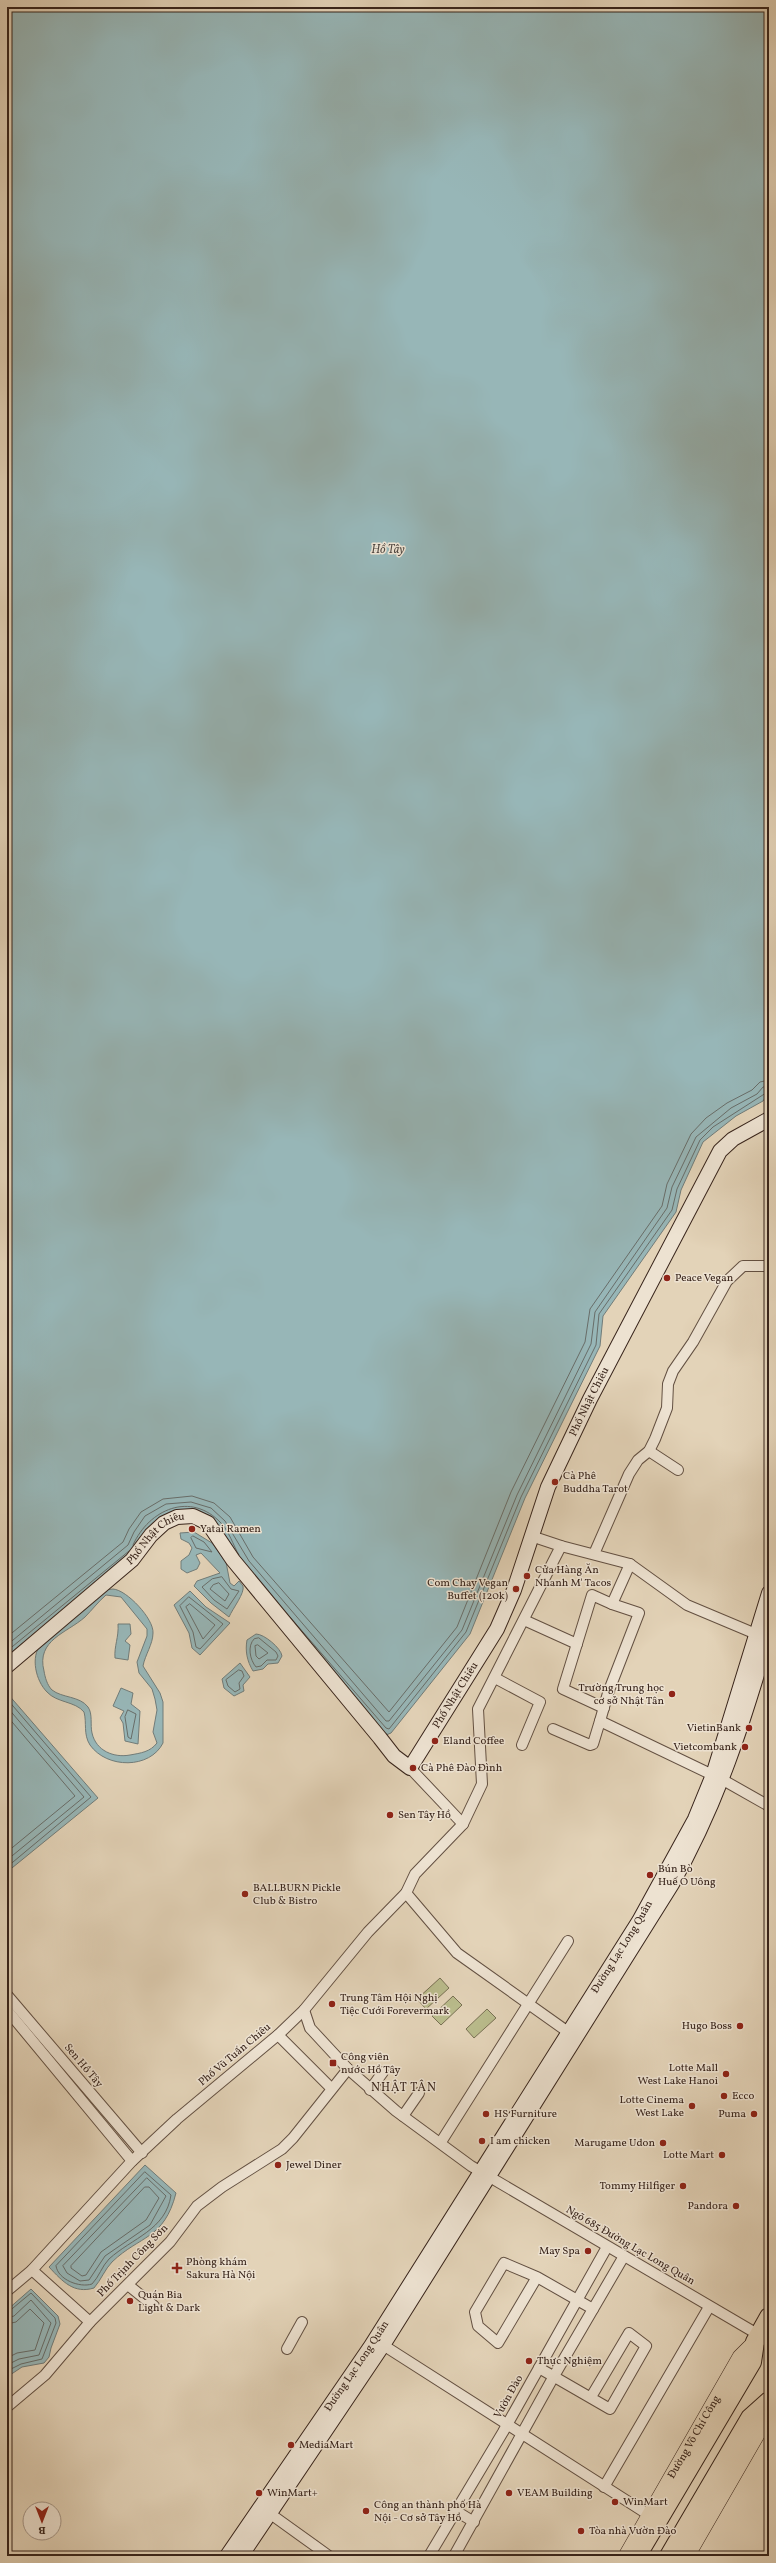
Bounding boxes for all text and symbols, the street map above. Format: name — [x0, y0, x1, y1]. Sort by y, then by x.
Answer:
water label: Hồ Tây — [371, 542, 405, 558]
place label: Peace Vegan — [675, 1271, 734, 1286]
marker: Peace Vegan — [662, 1273, 672, 1283]
street label: Phố Nhật Chiêu — [566, 1364, 613, 1439]
place label: Cà Phê Buddha Tarot — [563, 1469, 628, 1497]
marker: Cà Phê Buddha Tarot — [550, 1477, 560, 1487]
street label: Phố Nhật Chiêu — [124, 1509, 185, 1569]
place label: Yatai Ramen — [200, 1522, 261, 1537]
marker: Yatai Ramen — [187, 1524, 197, 1534]
place label: Cửa Hàng Ăn Nhanh M' Tacos — [535, 1563, 612, 1591]
marker: Cửa Hàng Ăn Nhanh M' Tacos — [522, 1571, 532, 1581]
place label: Com Chay Vegan Buffet (120k) — [427, 1576, 508, 1604]
marker: Com Chay Vegan Buffet (120k) — [511, 1584, 521, 1594]
street label: Phố Nhật Chiêu — [429, 1659, 482, 1731]
place label: Trường Trung học cơ sở Nhật Tân — [578, 1681, 664, 1709]
marker: Trường Trung học cơ sở Nhật Tân — [667, 1689, 677, 1699]
place label: VietinBank — [687, 1721, 741, 1736]
marker: VietinBank — [744, 1723, 754, 1733]
place label: Eland Coffee — [443, 1734, 504, 1749]
marker: Eland Coffee — [430, 1736, 440, 1746]
place label: Vietcombank — [673, 1740, 737, 1755]
marker: Vietcombank — [740, 1742, 750, 1752]
place label: Cà Phê Đào Đình — [421, 1761, 503, 1776]
marker: Cà Phê Đào Đình — [408, 1763, 418, 1773]
place label: Sen Tây Hồ — [398, 1808, 451, 1823]
marker: Sen Tây Hồ — [385, 1810, 395, 1820]
place label: Bún Bò Huế O Uông — [658, 1862, 716, 1890]
marker: Bún Bò Huế O Uông — [645, 1870, 655, 1880]
place label: BALLBURN Pickle Club & Bistro — [253, 1881, 341, 1909]
marker: BALLBURN Pickle Club & Bistro — [240, 1889, 250, 1899]
street label: Đường Lạc Long Quân — [588, 1898, 656, 1996]
place label: Trung Tâm Hội Nghị Tiệc Cưới Forevermark — [340, 1991, 449, 2019]
marker: Trung Tâm Hội Nghị Tiệc Cưới Forevermark — [327, 1999, 337, 2009]
place label: Hugo Boss — [682, 2019, 732, 2034]
street label: Phố Vũ Tuấn Chiêu — [195, 2020, 275, 2090]
marker: Hugo Boss — [735, 2021, 745, 2031]
street label: Sen Hồ Tây — [60, 2041, 106, 2091]
place label: Công viên nước Hồ Tây — [341, 2050, 401, 2078]
marker: Công viên nước Hồ Tây — [328, 2058, 338, 2068]
place label: Lotte Mall West Lake Hanoi — [637, 2061, 718, 2089]
marker: Lotte Mall West Lake Hanoi — [721, 2069, 731, 2079]
district label: NHẬT TÂN — [371, 2079, 437, 2096]
place label: Ecco — [732, 2089, 754, 2104]
marker: Ecco — [719, 2091, 729, 2101]
place label: Lotte Cinema West Lake — [620, 2093, 685, 2121]
marker: Lotte Cinema West Lake — [687, 2101, 697, 2111]
place label: HS Furniture — [494, 2107, 557, 2122]
place label: Puma — [718, 2107, 747, 2122]
marker: HS Furniture — [481, 2109, 491, 2119]
marker: Puma — [749, 2109, 759, 2119]
place label: I am chicken — [490, 2134, 551, 2149]
marker: I am chicken — [477, 2136, 487, 2146]
place label: Marugame Udon — [574, 2136, 655, 2151]
marker: Marugame Udon — [658, 2138, 668, 2148]
place label: Lotte Mart — [663, 2148, 714, 2163]
marker: Lotte Mart — [717, 2150, 727, 2160]
place label: Jewel Diner — [286, 2158, 342, 2173]
marker: Jewel Diner — [273, 2160, 283, 2170]
place label: Tommy Hilfiger — [599, 2179, 675, 2194]
marker: Tommy Hilfiger — [678, 2181, 688, 2191]
place label: Pandora — [687, 2199, 729, 2214]
marker: Pandora — [731, 2201, 741, 2211]
street label: Ngõ 685 Đường Lạc Long Quân — [563, 2203, 698, 2289]
street label: Phố Trịnh Công Sơn — [94, 2221, 172, 2301]
place label: May Spa — [539, 2244, 581, 2259]
marker: May Spa — [583, 2246, 593, 2256]
place label: Phòng khám Sakura Hà Nội — [186, 2255, 255, 2283]
marker: Phòng khám Sakura Hà Nội — [171, 2262, 183, 2274]
place label: Quán Bia Light & Dark — [138, 2288, 200, 2316]
marker: Quán Bia Light & Dark — [125, 2296, 135, 2306]
street label: Đường Lạc Long Quân — [321, 2317, 393, 2415]
place label: Thực Nghiệm — [537, 2354, 602, 2369]
marker: Thực Nghiệm — [524, 2356, 534, 2366]
street label: Vườn Đào — [491, 2372, 527, 2422]
street label: Đường Võ Chí Công — [664, 2392, 724, 2482]
place label: MediaMart — [299, 2438, 354, 2453]
marker: MediaMart — [286, 2440, 296, 2450]
place label: WinMart+ — [267, 2486, 318, 2501]
place label: VEAM Building — [517, 2486, 593, 2501]
marker: WinMart+ — [254, 2488, 264, 2498]
marker: VEAM Building — [504, 2488, 514, 2498]
place label: WinMart — [623, 2495, 668, 2510]
marker: WinMart — [610, 2497, 620, 2507]
place label: Công an thành phố Hà Nội - Cơ sở Tây Hồ — [374, 2498, 482, 2526]
north arrow — [22, 2501, 62, 2541]
marker: Công an thành phố Hà Nội - Cơ sở Tây Hồ — [361, 2506, 371, 2516]
text: B — [38, 2522, 46, 2537]
place label: Tòa nhà Vườn Đào — [589, 2524, 677, 2539]
marker: Tòa nhà Vườn Đào — [576, 2526, 586, 2536]

